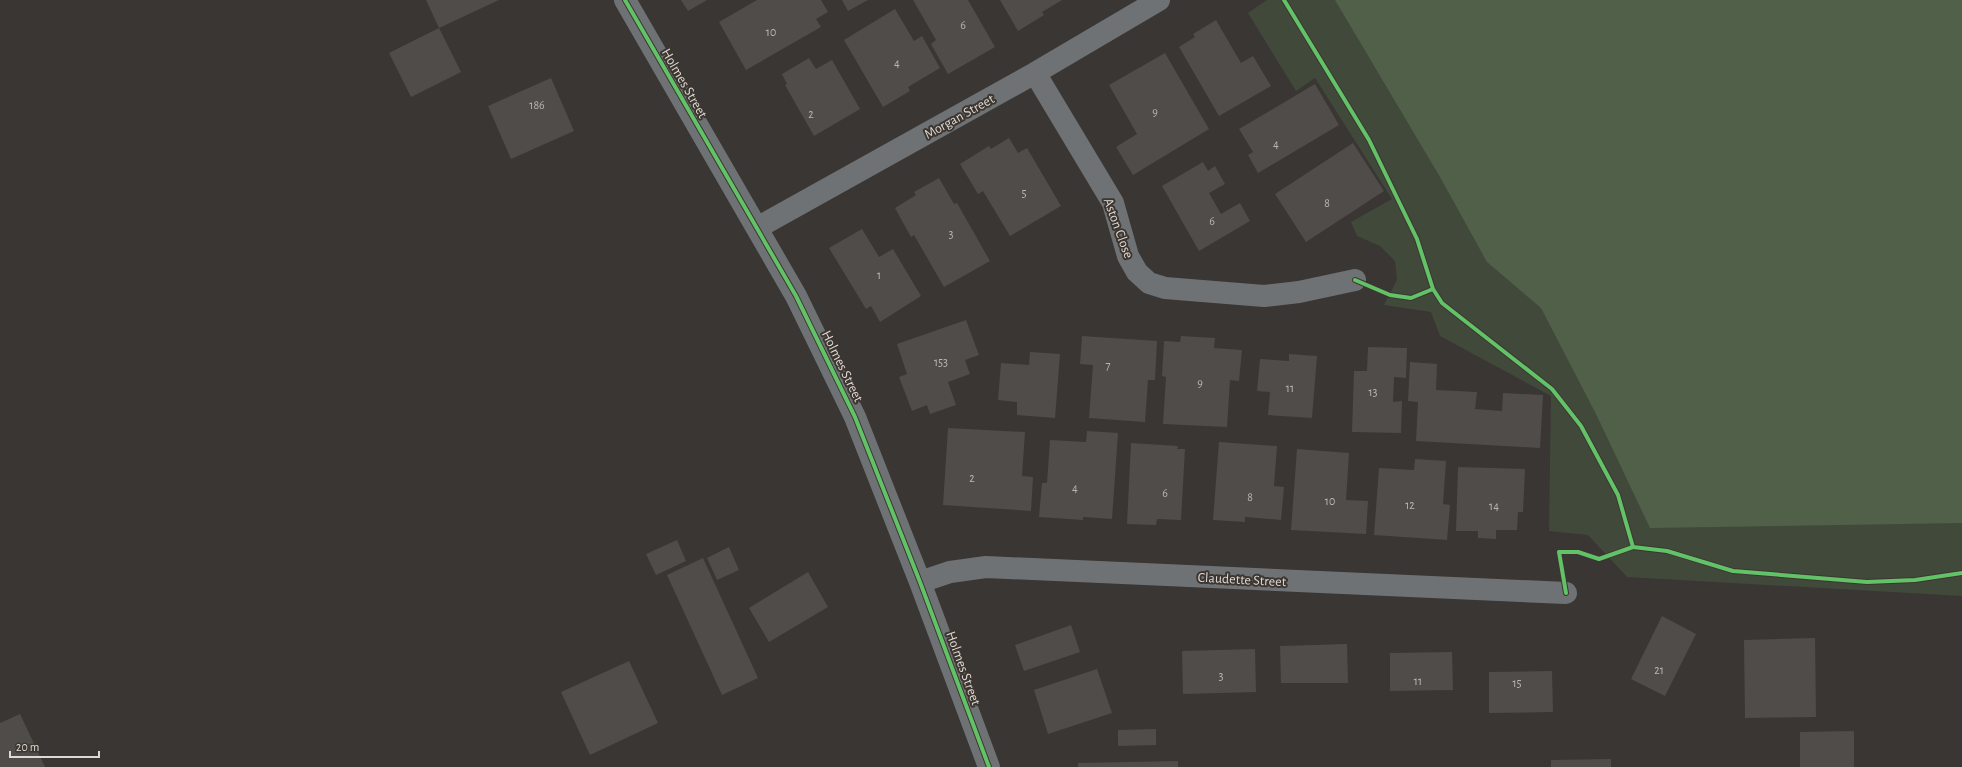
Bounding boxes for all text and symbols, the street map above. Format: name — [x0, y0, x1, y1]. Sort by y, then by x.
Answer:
house number: 6 — [960, 19, 966, 31]
house number: 10 — [766, 26, 776, 38]
street label: Holmes Street — [659, 46, 710, 121]
house number: 4 — [894, 57, 900, 69]
street label: Morgan Street — [922, 92, 997, 142]
house number: 186 — [529, 99, 545, 111]
house number: 9 — [1152, 106, 1158, 118]
house number: 2 — [808, 108, 814, 120]
house number: 4 — [1273, 138, 1279, 150]
house number: 5 — [1021, 187, 1027, 199]
street label: Aston Close — [1101, 196, 1135, 260]
house number: 8 — [1324, 197, 1330, 209]
house number: 6 — [1209, 215, 1215, 227]
house number: 3 — [949, 228, 954, 240]
house number: 1 — [877, 269, 881, 281]
street label: Holmes Street — [819, 328, 866, 405]
house number: 153 — [934, 356, 948, 368]
house number: 7 — [1105, 359, 1111, 371]
house number: 9 — [1197, 377, 1203, 389]
house number: 11 — [1286, 382, 1294, 394]
house number: 13 — [1368, 386, 1378, 398]
house number: 2 — [969, 472, 975, 484]
house number: 4 — [1072, 482, 1078, 494]
house number: 6 — [1162, 487, 1168, 499]
house number: 8 — [1247, 491, 1253, 503]
house number: 10 — [1325, 495, 1335, 507]
house number: 12 — [1405, 499, 1415, 511]
house number: 14 — [1489, 500, 1499, 512]
street label: Claudette Street — [1197, 571, 1287, 589]
street label: Holmes Street — [943, 629, 983, 708]
house number: 21 — [1654, 664, 1664, 676]
house number: 3 — [1219, 670, 1224, 682]
house number: 11 — [1414, 675, 1422, 687]
house number: 15 — [1512, 677, 1522, 689]
scale bar — [10, 733, 99, 759]
text: 20 m — [16, 741, 39, 753]

